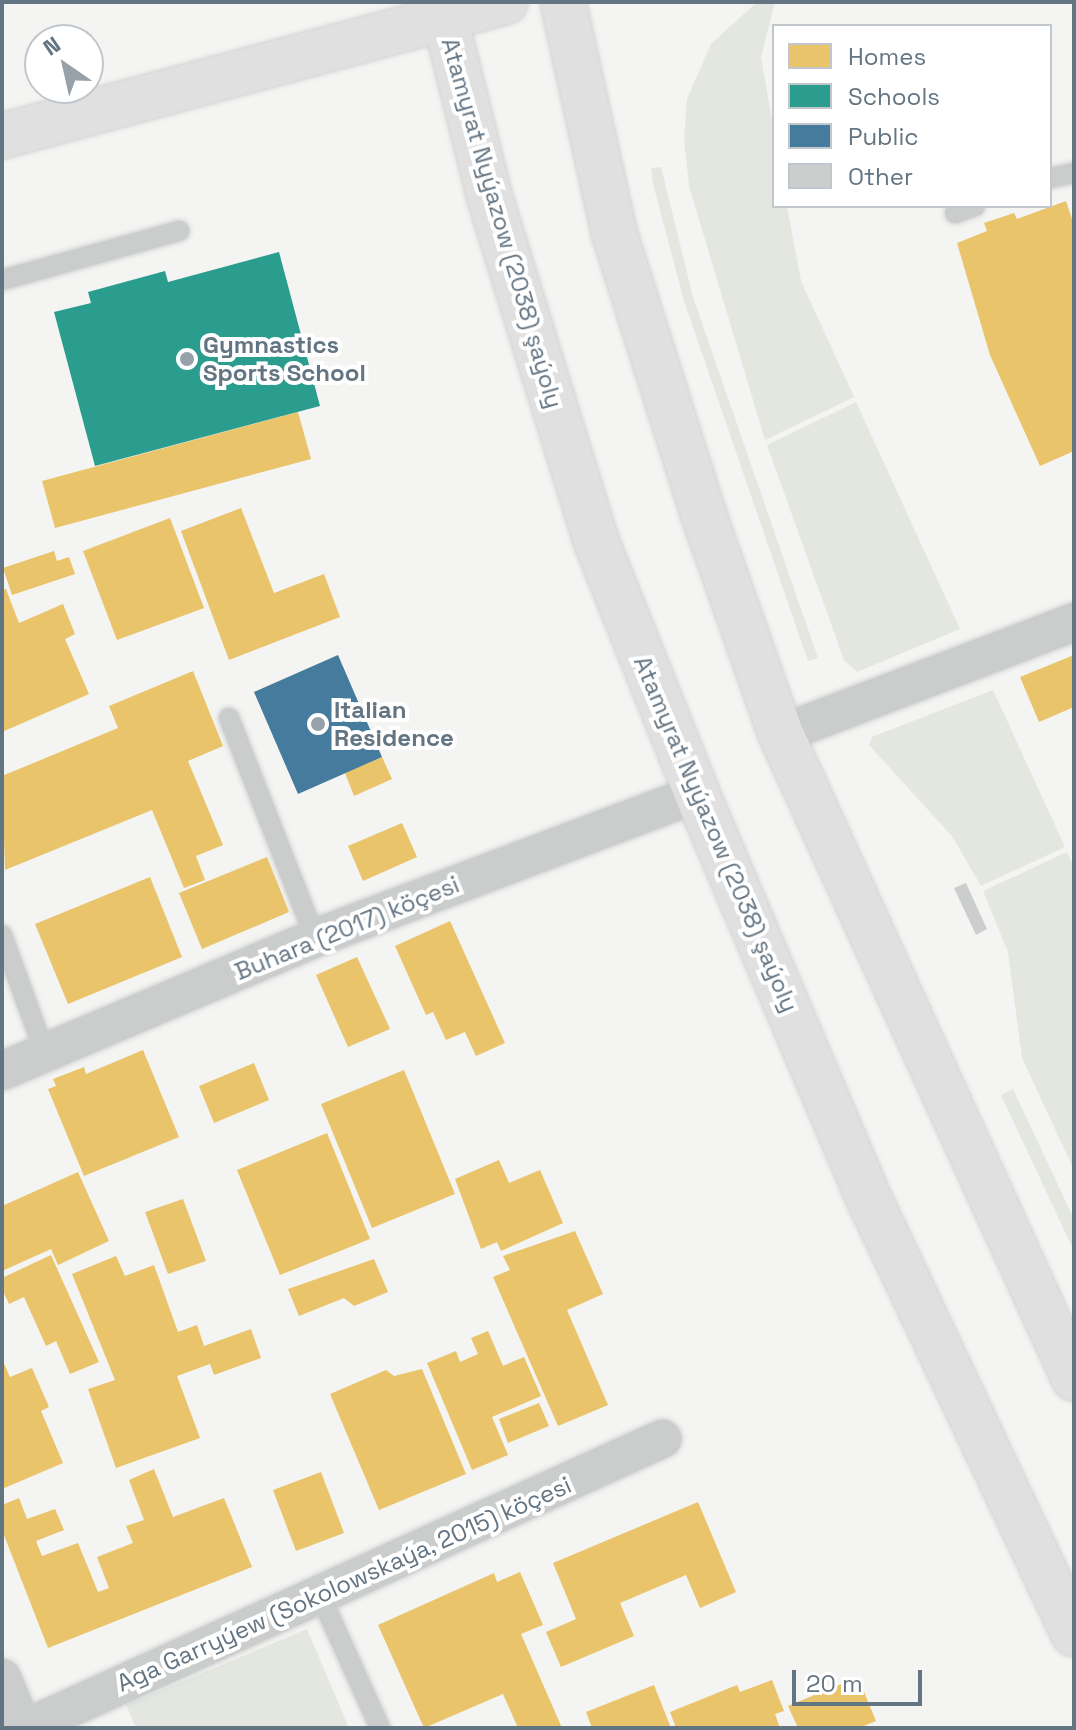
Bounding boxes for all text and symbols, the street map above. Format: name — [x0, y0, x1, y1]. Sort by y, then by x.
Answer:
north arrow — [24, 24, 104, 104]
legend — [772, 24, 1052, 208]
text: N — [38, 30, 66, 61]
street label: Atamyrat Nyýazow (2038) şaýoly — [435, 34, 569, 412]
text: Homes — [848, 41, 926, 72]
text: Schools — [848, 81, 940, 112]
text: Public — [848, 121, 919, 152]
text: Other — [848, 161, 913, 192]
place label: Gymnastics Sports School — [203, 331, 366, 387]
marker: Gymnastics Sports School — [178, 350, 196, 368]
street label: Atamyrat Nyýazow (2038) şaýoly — [628, 652, 804, 1016]
place label: Italian Residence — [334, 696, 454, 752]
marker: Italian Residence — [309, 715, 327, 733]
street label: Buhara (2017) köçesi — [231, 870, 463, 986]
street label: Aga Garryýew (Sokolowskaýa, 2015) köçesi — [112, 1470, 576, 1698]
scale bar — [796, 1654, 926, 1704]
text: 20 m — [806, 1668, 863, 1699]

